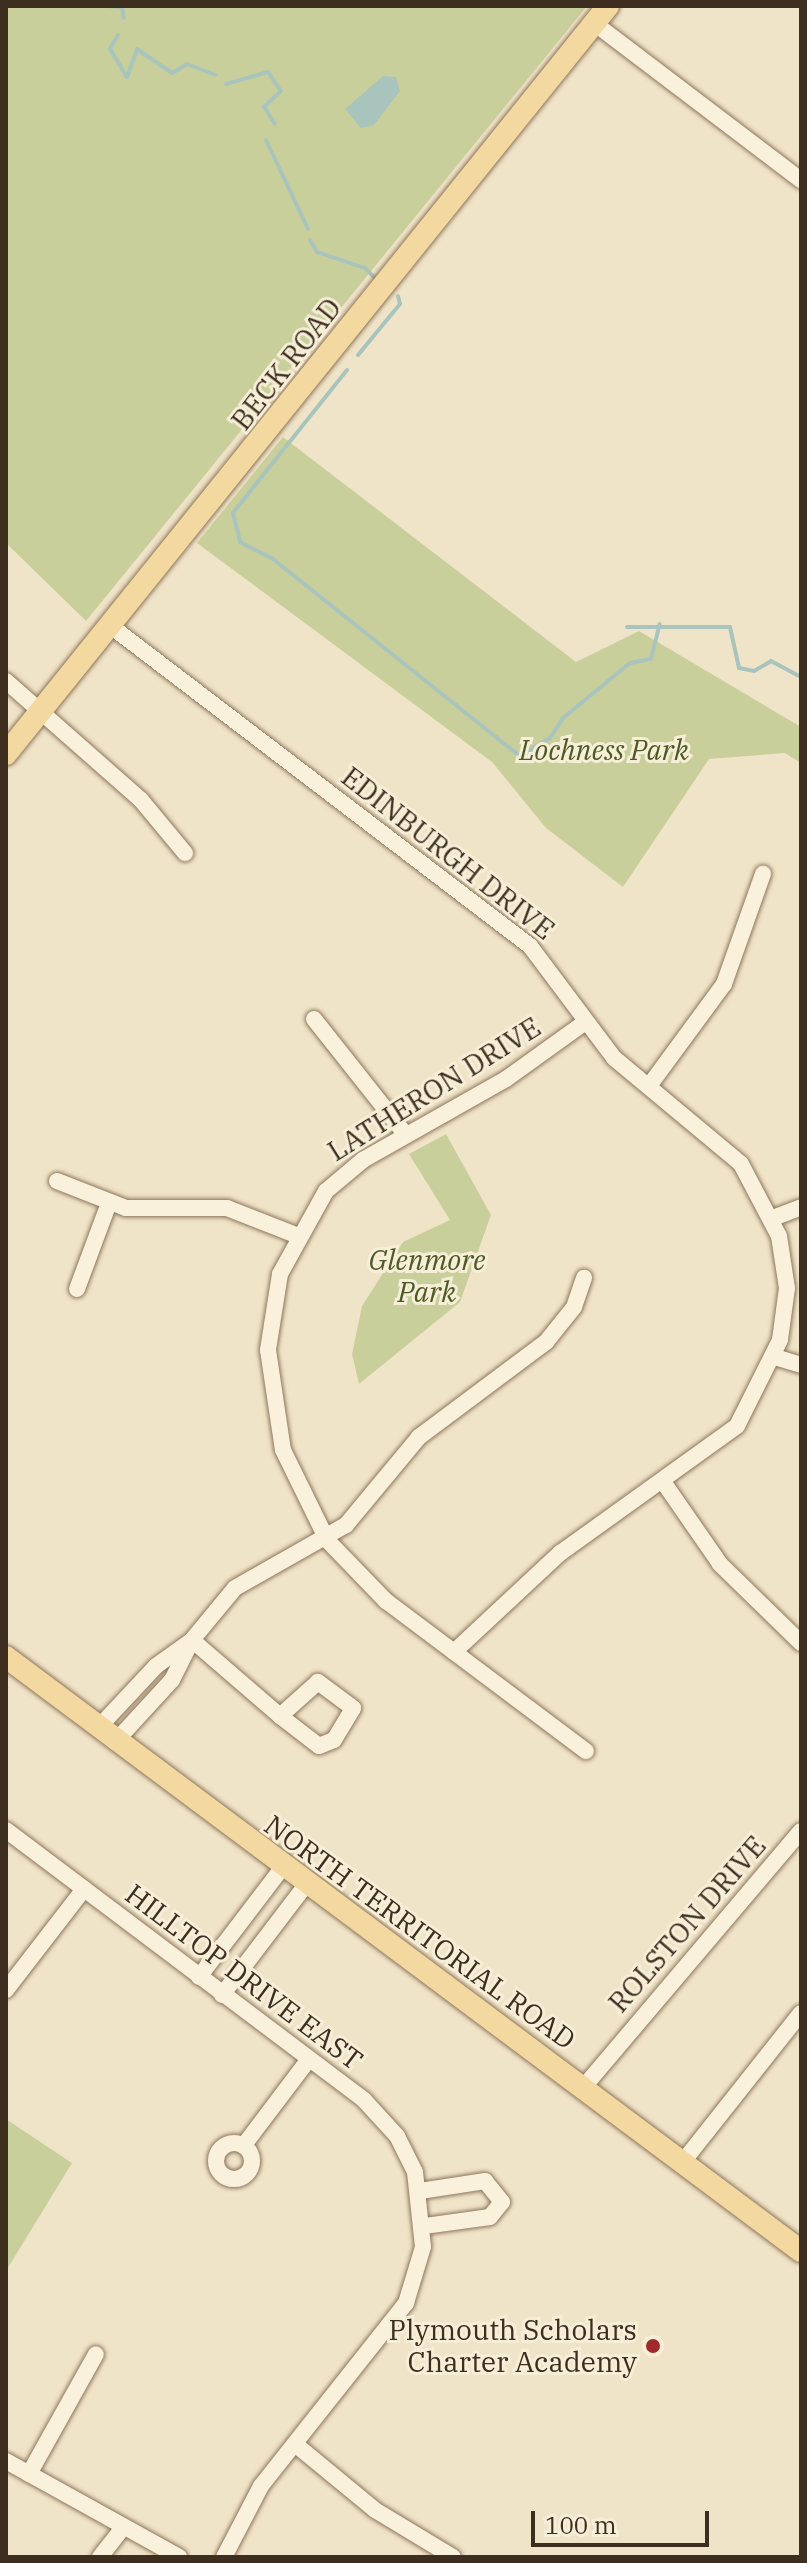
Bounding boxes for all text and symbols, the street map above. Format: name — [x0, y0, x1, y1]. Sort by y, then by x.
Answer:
street label: BECK ROAD — [224, 291, 348, 437]
park label: Lochness Park — [519, 733, 689, 767]
street label: EDINBURGH DRIVE — [335, 760, 561, 946]
street label: LATHERON DRIVE — [321, 1010, 547, 1168]
park label: Glenmore Park — [368, 1243, 486, 1309]
street label: NORTH TERRITORIAL ROAD — [258, 1808, 582, 2056]
street label: ROLSTON DRIVE — [601, 1829, 773, 2019]
street label: HILLTOP DRIVE EAST — [119, 1877, 369, 2077]
place label: Plymouth Scholars Charter Academy — [389, 2313, 637, 2379]
marker: Plymouth Scholars Charter Academy — [644, 2337, 662, 2355]
scale bar — [535, 2495, 713, 2545]
text: 100 m — [545, 2509, 617, 2541]

